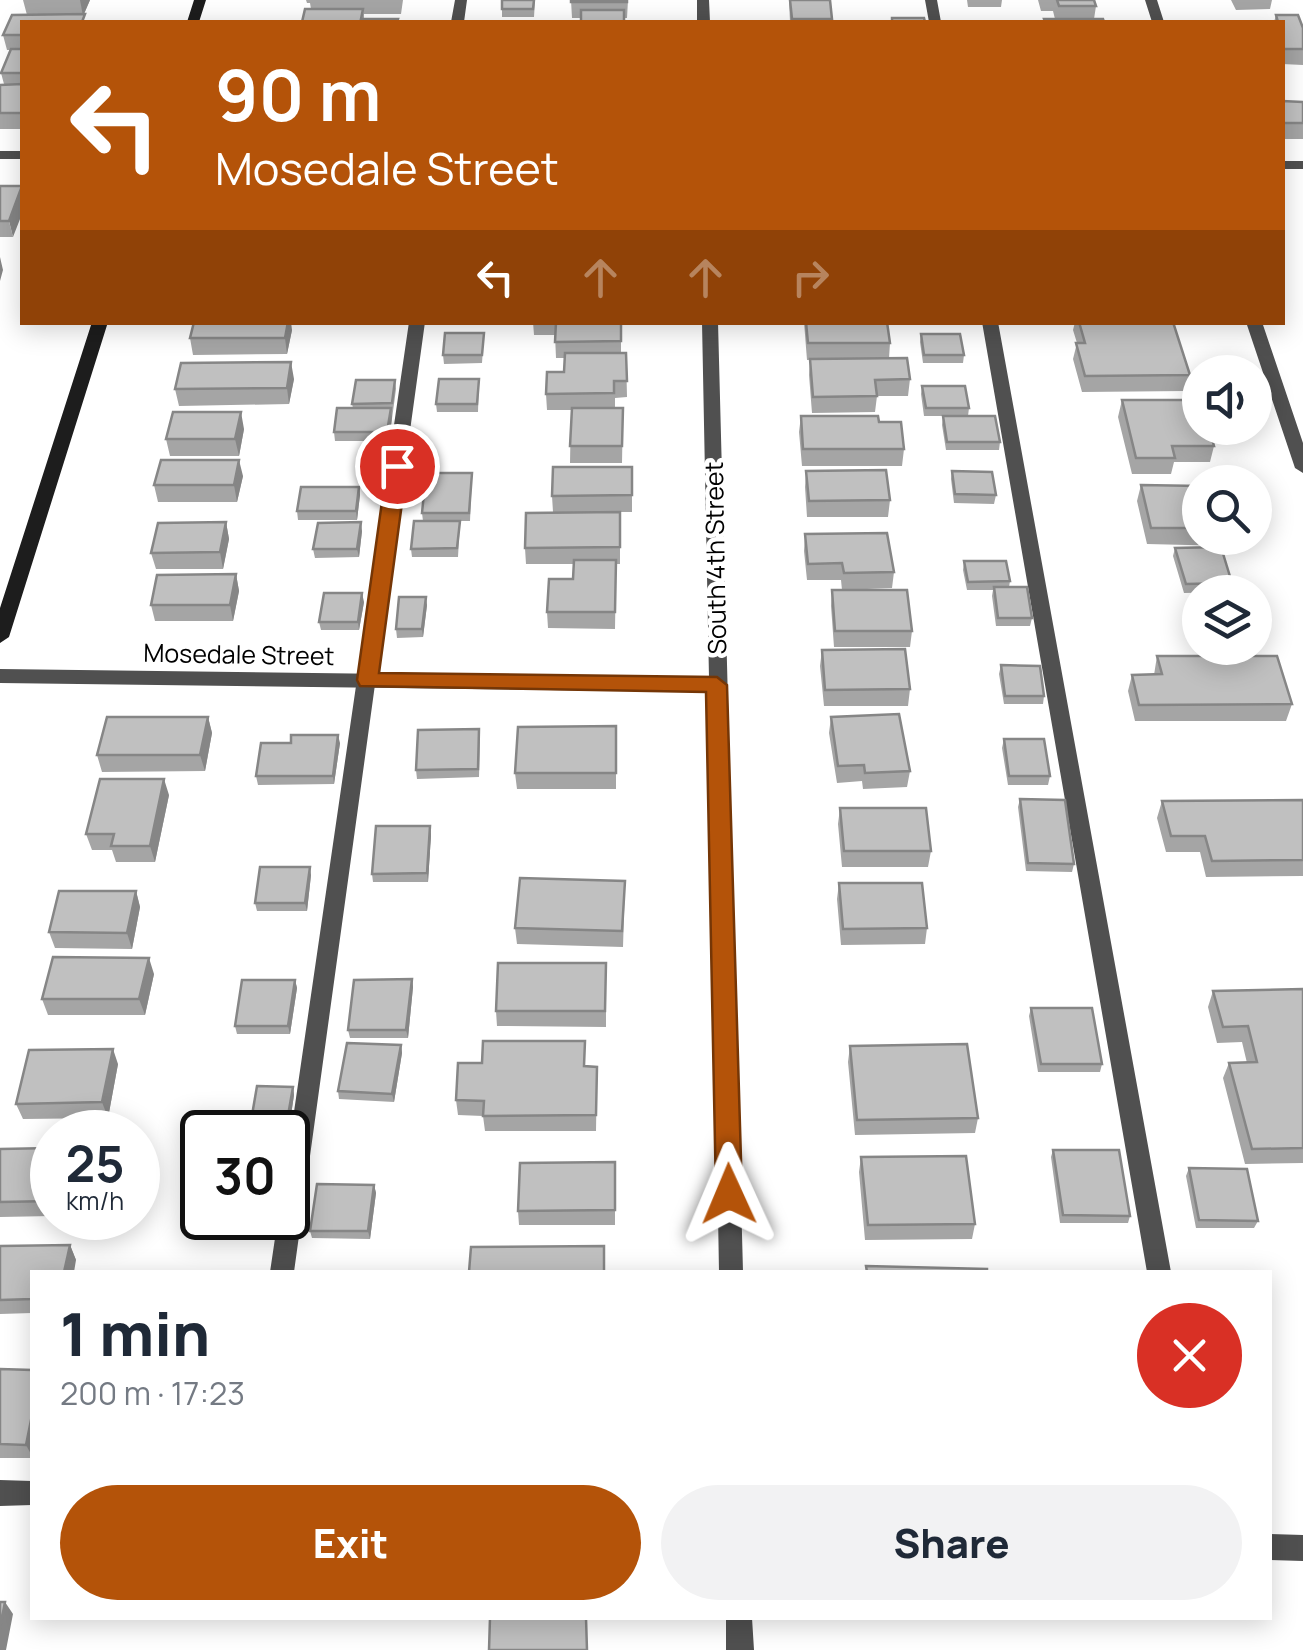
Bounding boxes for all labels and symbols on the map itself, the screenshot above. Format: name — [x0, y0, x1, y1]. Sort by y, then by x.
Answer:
pin — [355, 424, 440, 509]
street label: South 4th Street — [696, 461, 734, 655]
street label: Mosedale Street — [143, 635, 335, 673]
speed limit sign: 30 — [180, 1110, 310, 1240]
position arrow — [677, 1142, 781, 1246]

